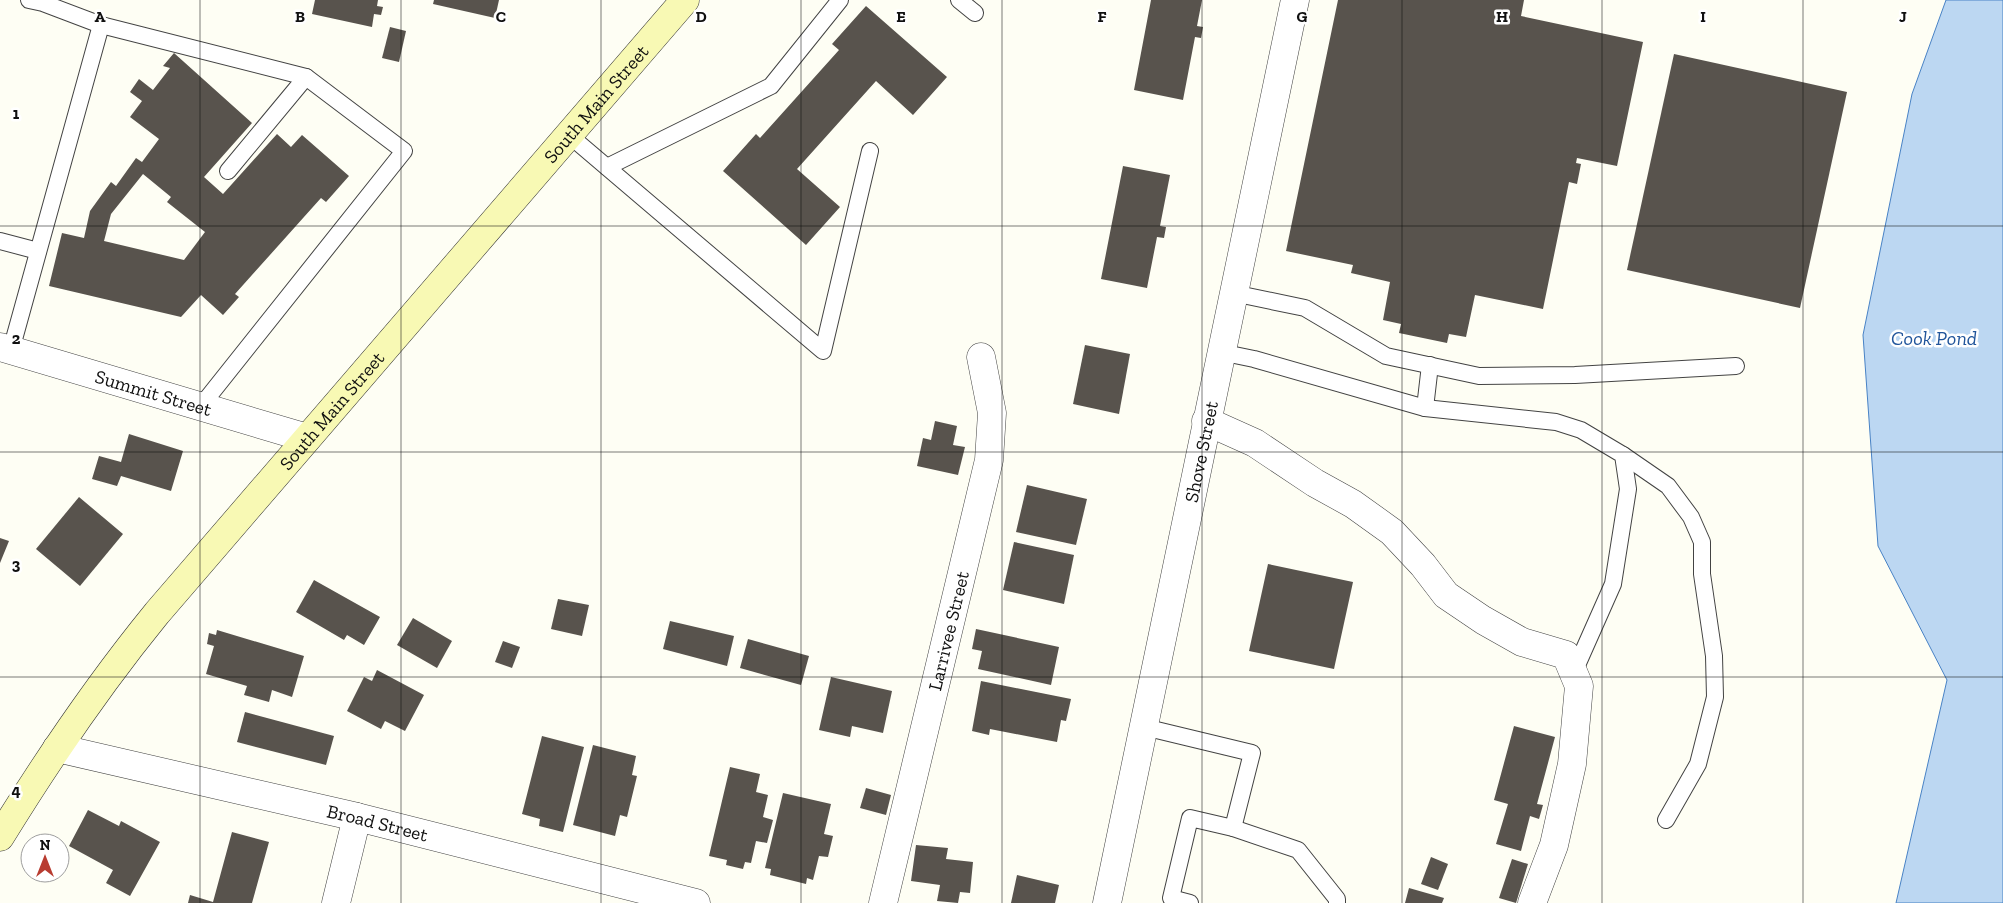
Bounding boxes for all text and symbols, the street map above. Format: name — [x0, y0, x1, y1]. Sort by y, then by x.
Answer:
text: A — [95, 7, 106, 26]
text: B — [295, 7, 305, 26]
text: C — [496, 7, 506, 26]
text: D — [695, 7, 707, 26]
text: E — [896, 7, 906, 26]
text: F — [1097, 7, 1107, 26]
text: G — [1297, 7, 1308, 26]
text: H — [1496, 7, 1508, 26]
text: I — [1700, 7, 1706, 26]
text: J — [1899, 7, 1907, 26]
street label: South Main Street — [539, 40, 653, 168]
text: 1 — [13, 104, 20, 123]
water label: Cook Pond — [1891, 326, 1977, 350]
text: 2 — [12, 329, 21, 348]
street label: South Main Street — [275, 347, 389, 475]
street label: Summit Street — [92, 365, 214, 421]
street label: Shove Street — [1180, 399, 1223, 505]
text: 3 — [12, 555, 21, 574]
street label: Larrivee Street — [923, 569, 974, 693]
text: 4 — [11, 781, 21, 800]
street label: Broad Street — [325, 799, 430, 847]
north arrow — [20, 833, 70, 883]
text: N — [40, 837, 51, 854]

